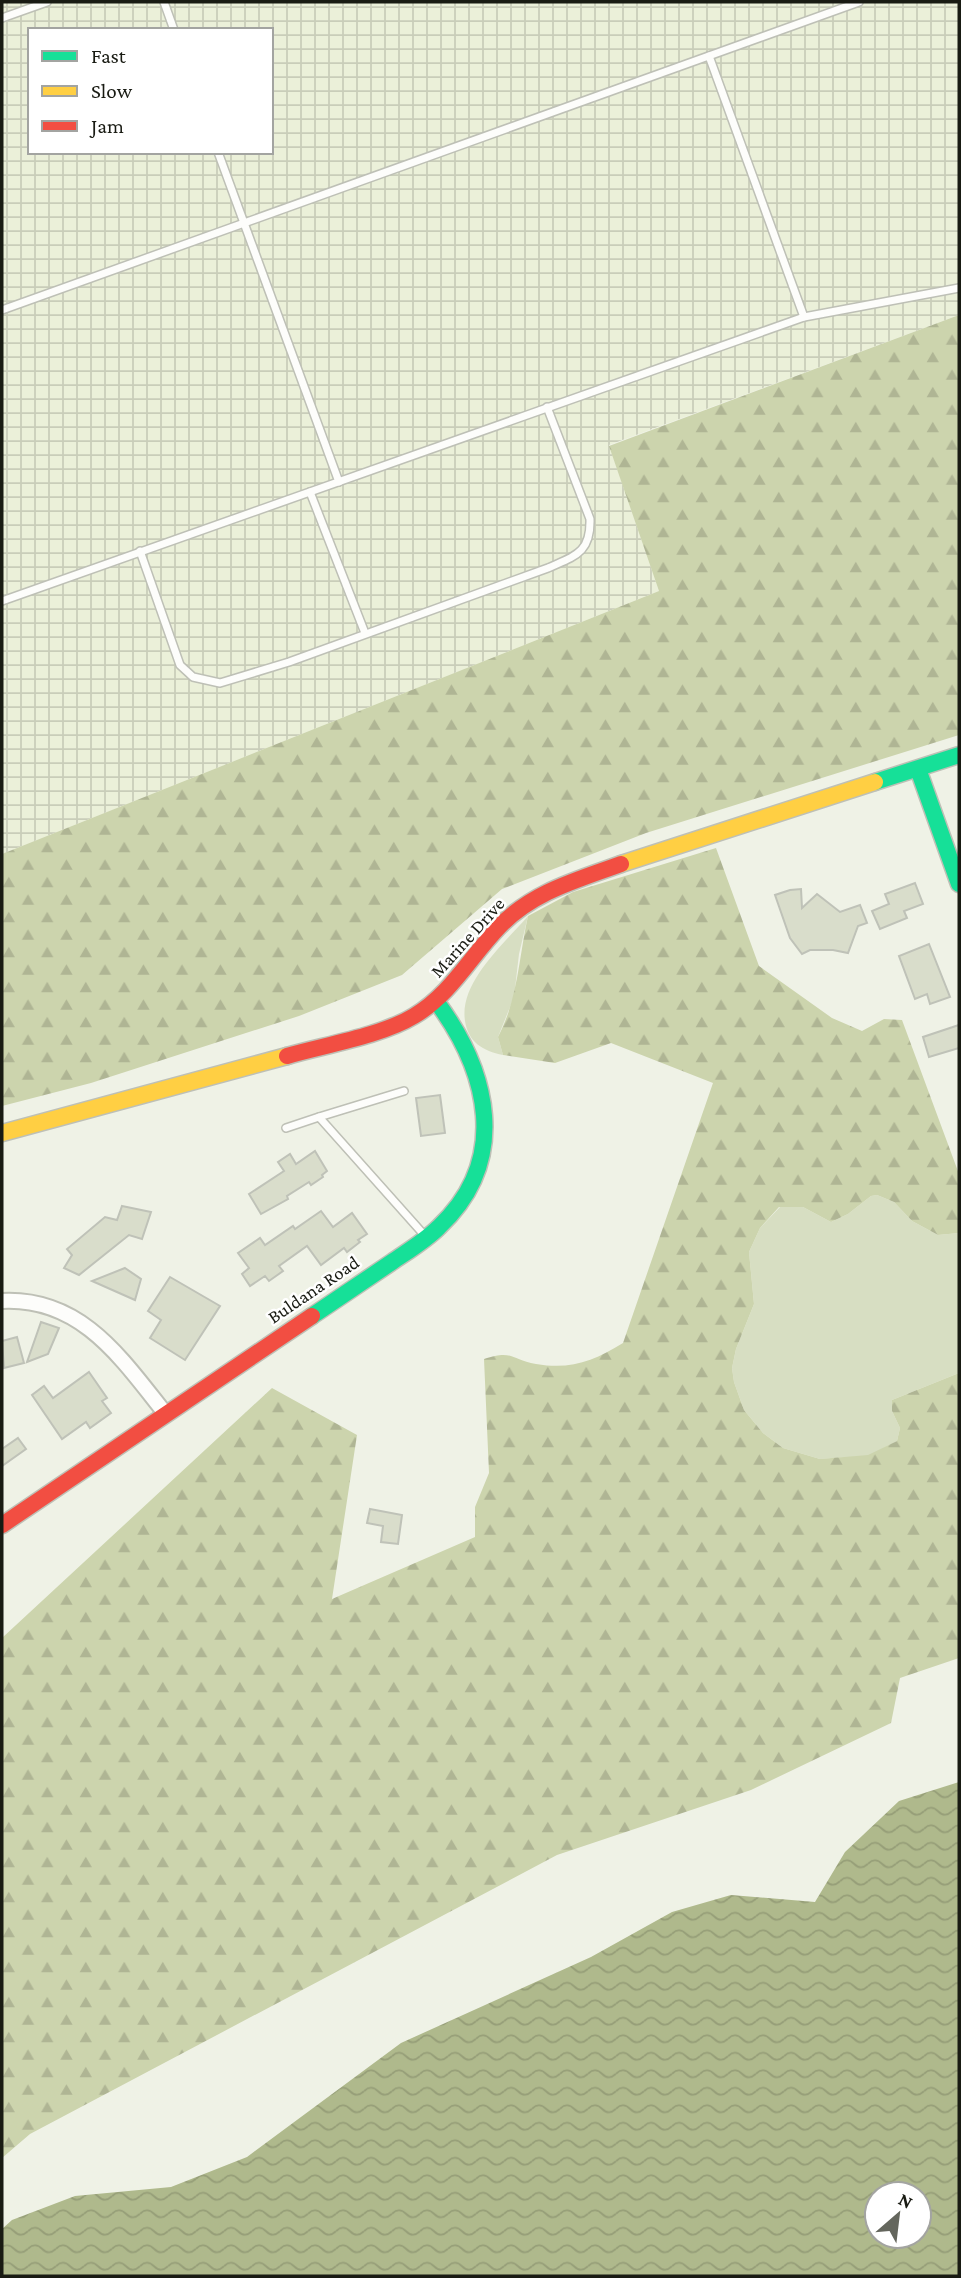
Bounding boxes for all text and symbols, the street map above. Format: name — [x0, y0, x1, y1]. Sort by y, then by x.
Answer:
legend — [28, 28, 273, 154]
text: Fast — [91, 44, 127, 68]
text: Slow — [91, 79, 133, 103]
text: Jam — [89, 114, 124, 138]
street label: Marine Drive — [426, 893, 509, 981]
street label: Buldana Road — [264, 1251, 363, 1328]
north arrow — [863, 2180, 933, 2250]
text: N — [895, 2188, 916, 2213]

